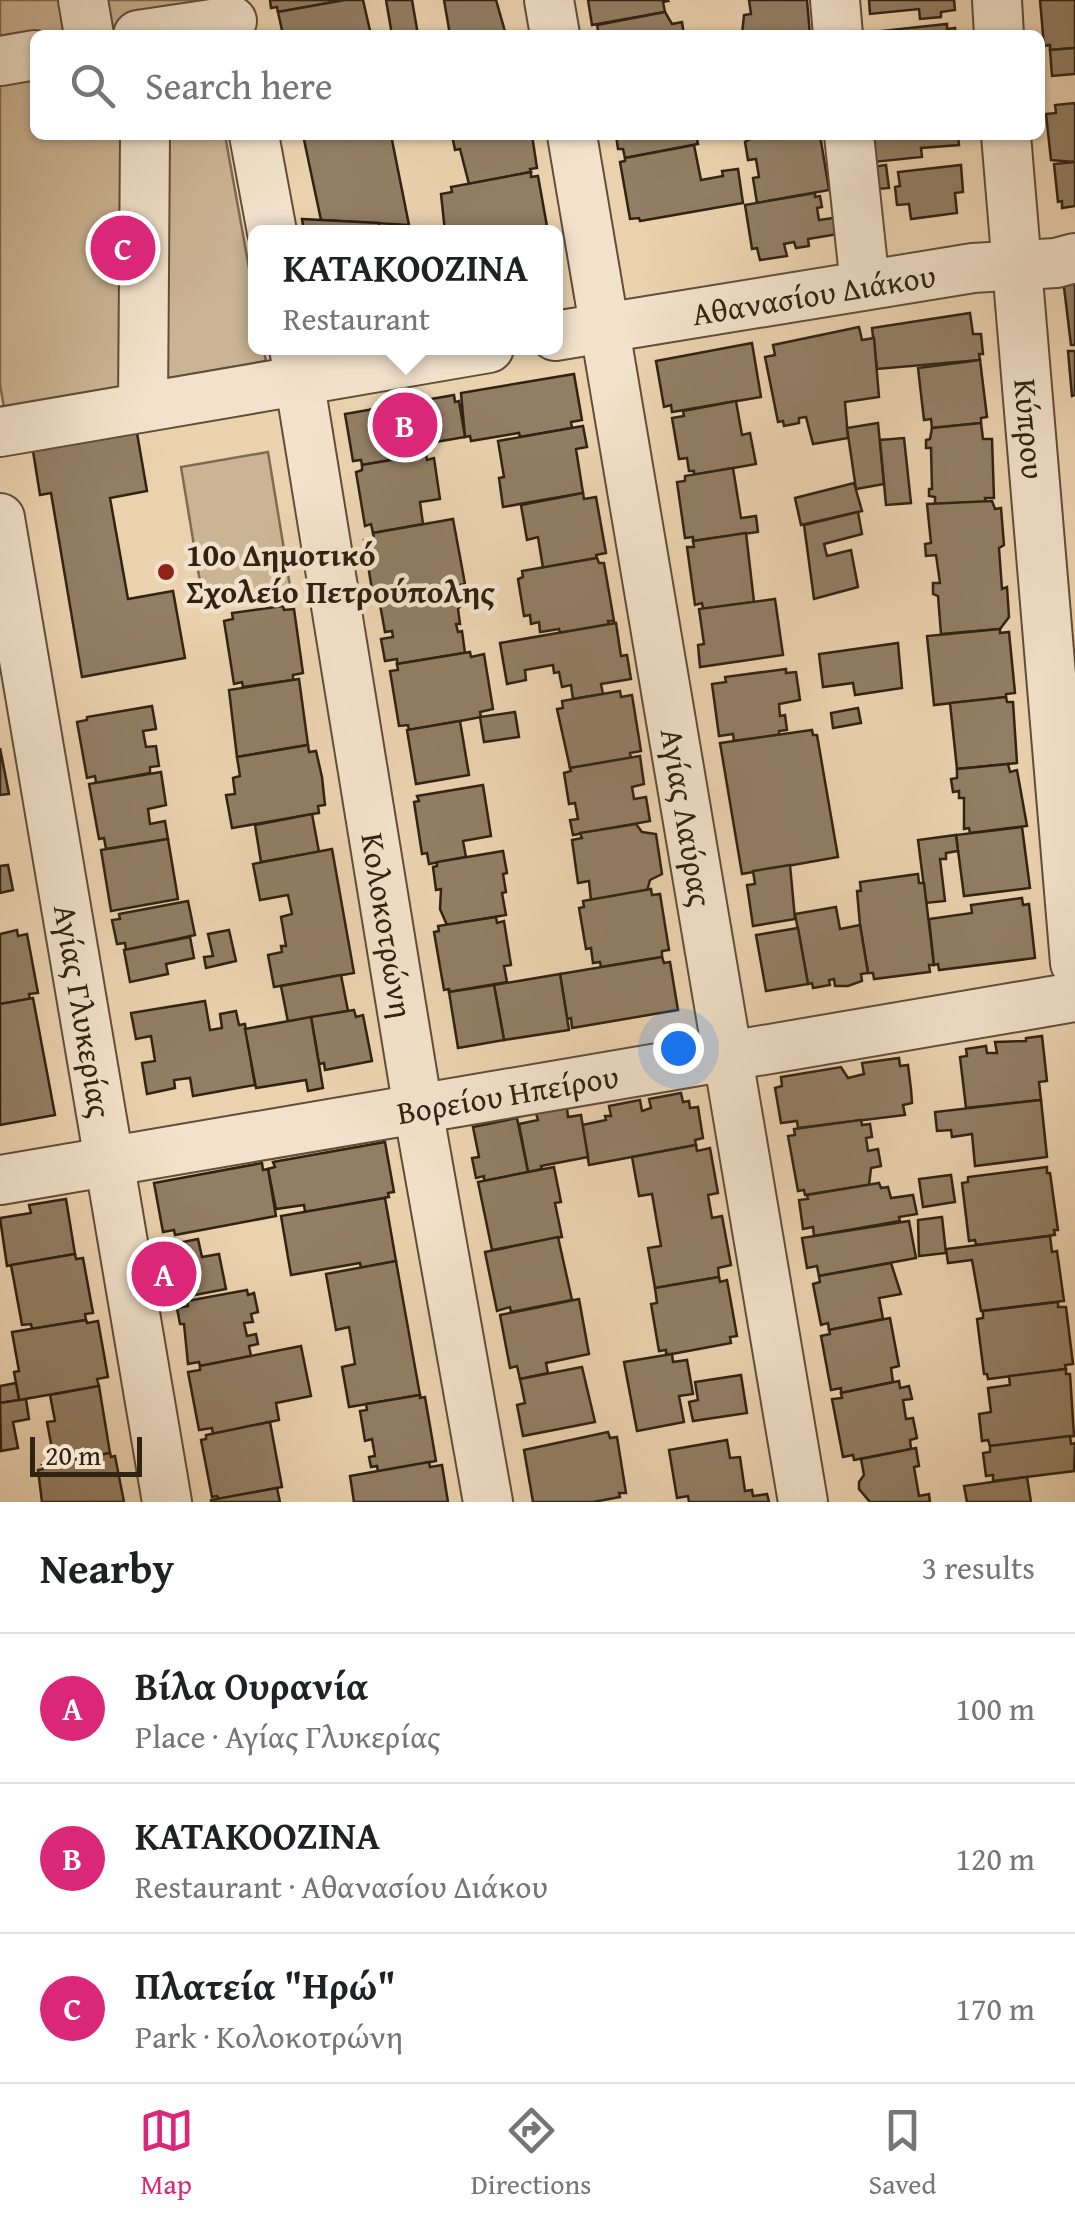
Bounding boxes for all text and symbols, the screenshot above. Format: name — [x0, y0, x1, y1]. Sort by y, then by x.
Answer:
search box — [30, 30, 1045, 140]
text: Search here — [145, 57, 333, 113]
icon: search — [65, 58, 120, 113]
pin: C — [90, 210, 156, 286]
popup — [248, 225, 563, 355]
text: ΚΑΤΑΚΟΟΖΙΝΑ — [283, 239, 528, 295]
street label: Αθανασίου Διάκου — [688, 251, 939, 337]
text: Restaurant — [283, 295, 430, 342]
street label: Κύπρου — [1003, 377, 1058, 481]
pin: B — [372, 388, 438, 462]
place label: 10ο Δημοτικό Σχολείο Πετρούπολης — [186, 531, 495, 615]
marker: 10ο Δημοτικό Σχολείο Πετρούπολης — [155, 561, 177, 583]
street label: Αγίας Λαύρας — [649, 725, 726, 911]
street label: Κολοκοτρώνη — [350, 829, 426, 1021]
street label: Αγίας Γλυκερίας — [42, 901, 125, 1122]
your location — [653, 1023, 704, 1074]
street label: Βορείου Ηπείρου — [393, 1052, 622, 1136]
pin: A — [132, 1236, 196, 1312]
scale bar — [30, 1432, 142, 1476]
text: 20 m — [45, 1434, 101, 1475]
text: Nearby — [40, 1537, 174, 1598]
text: 3 results — [922, 1544, 1035, 1591]
text: Βίλα Ουρανία — [135, 1657, 369, 1713]
text: A — [62, 1685, 83, 1732]
text: 100 m — [956, 1685, 1035, 1732]
text: Place · Αγίας Γλυκερίας — [135, 1713, 441, 1760]
text: ΚΑΤΑΚΟΟΖΙΝΑ — [135, 1807, 380, 1863]
text: B — [63, 1835, 82, 1882]
text: 120 m — [956, 1835, 1035, 1882]
text: Restaurant · Αθανασίου Διάκου — [135, 1863, 548, 1910]
text: Πλατεία "Ηρώ" — [135, 1957, 396, 2013]
text: C — [63, 1985, 82, 2032]
text: 170 m — [956, 1985, 1035, 2032]
text: Park · Κολοκοτρώνη — [135, 2013, 403, 2060]
tab: Map — [139, 2103, 194, 2204]
tab: Directions — [471, 2103, 591, 2204]
tab: Saved — [869, 2103, 936, 2204]

